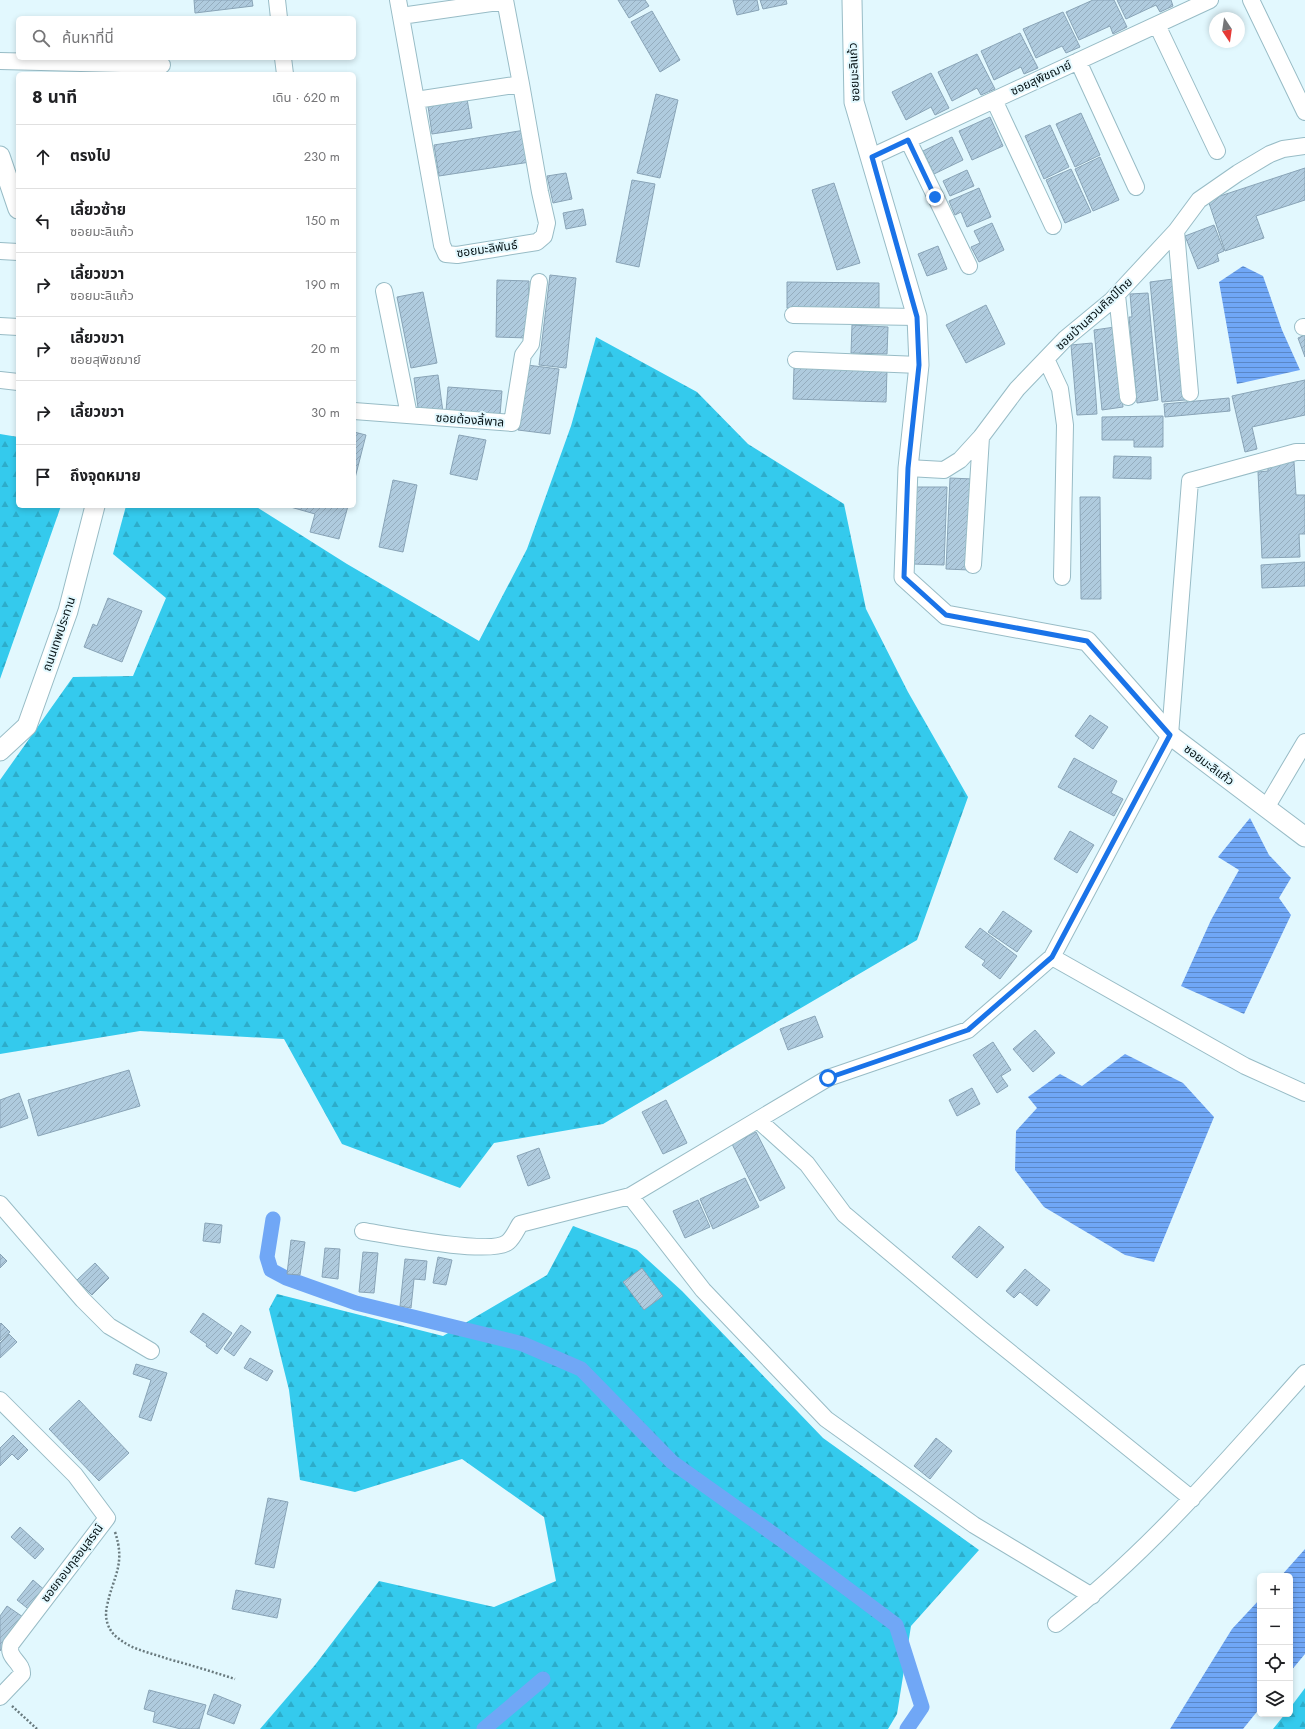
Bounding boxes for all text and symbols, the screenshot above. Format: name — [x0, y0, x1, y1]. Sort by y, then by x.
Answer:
north arrow — [1209, 12, 1245, 48]
search box — [16, 16, 356, 60]
icon: search — [30, 27, 52, 49]
text: ค้นหาที่นี่ — [62, 27, 114, 49]
street label: ซอยมะลิแก้ว — [843, 42, 865, 102]
street label: ซอยสุพิชฌาย์ — [1008, 56, 1075, 100]
text: 8 นาที — [32, 85, 77, 109]
text: เดิน · 620 m — [272, 88, 340, 107]
text: ตรงไป — [70, 145, 111, 167]
icon: ahead — [32, 146, 54, 168]
text: 230 m — [304, 147, 340, 166]
route end — [926, 188, 944, 206]
text: เลี้ยวซ้าย — [70, 199, 126, 221]
icon: left — [32, 210, 54, 232]
text: 150 m — [305, 211, 340, 230]
text: ซอยมะลิแก้ว — [70, 222, 134, 241]
street label: ซอยมะลิพันธ์ — [455, 236, 519, 262]
text: เลี้ยวขวา — [70, 263, 124, 285]
street label: ซอยบ้านสวนศิลป์ไทย — [1051, 273, 1137, 355]
icon: right — [32, 274, 54, 296]
text: 190 m — [305, 275, 340, 294]
text: ซอยมะลิแก้ว — [70, 286, 134, 305]
text: เลี้ยวขวา — [70, 327, 124, 349]
icon: right — [32, 338, 54, 360]
text: 20 m — [311, 339, 340, 358]
text: ซอยสุพิชฌาย์ — [70, 350, 141, 369]
text: เลี้ยวขวา — [70, 401, 124, 423]
icon: right — [32, 402, 54, 424]
text: 30 m — [311, 403, 340, 422]
street label: ซอยต้องลี้พาล — [435, 409, 505, 431]
text: ถึงจุดหมาย — [70, 465, 141, 487]
icon: arrive — [32, 466, 54, 488]
street label: ถนนเทพประทาน — [38, 594, 80, 674]
street label: ซอยมะลิแก้ว — [1180, 740, 1238, 790]
route start — [819, 1069, 837, 1087]
street label: ซอยกอบกุลอนุสรณ์ — [37, 1520, 107, 1606]
map controls — [1257, 1573, 1293, 1717]
button: + — [1257, 1573, 1293, 1609]
button: − — [1257, 1609, 1293, 1645]
button: locate — [1257, 1645, 1293, 1681]
button: layers — [1257, 1681, 1293, 1717]

